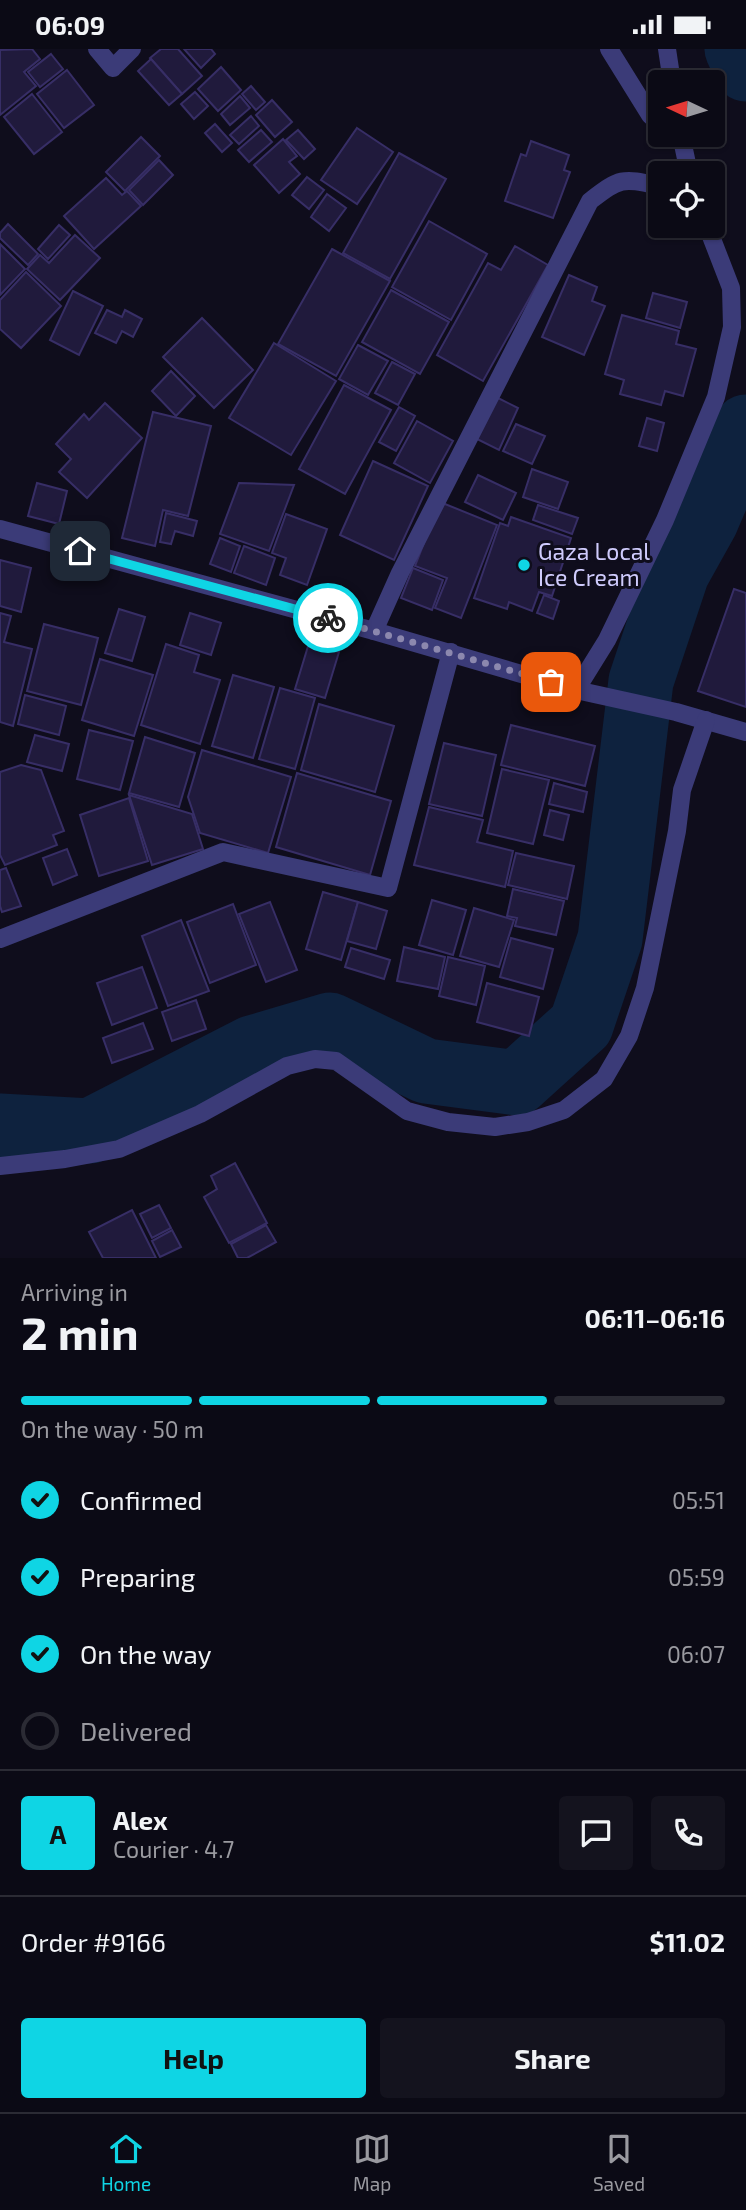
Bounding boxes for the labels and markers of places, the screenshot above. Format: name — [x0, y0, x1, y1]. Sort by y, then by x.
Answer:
pin — [50, 521, 110, 581]
place label: Gaza Local Ice Cream — [538, 537, 650, 591]
marker: Gaza Local Ice Cream — [516, 557, 532, 573]
pin — [521, 652, 581, 712]

